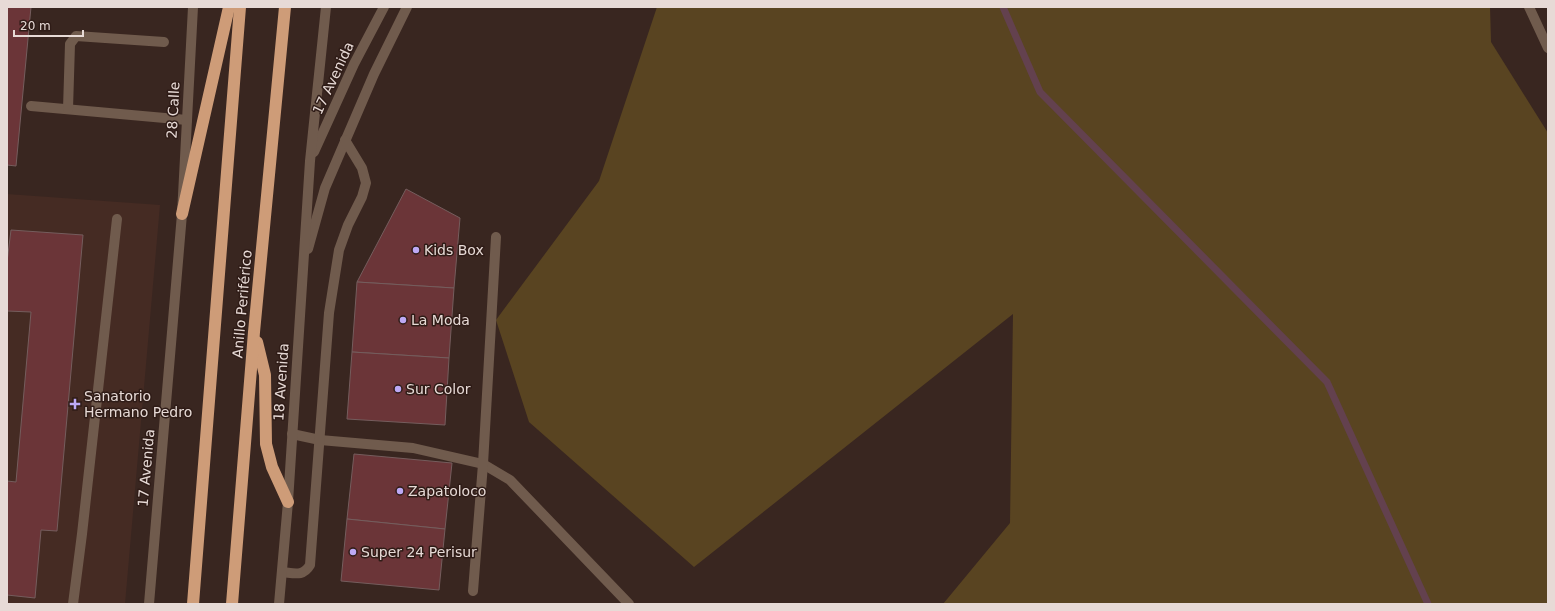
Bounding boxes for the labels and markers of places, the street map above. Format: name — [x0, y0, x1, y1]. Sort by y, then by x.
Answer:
place label: Kids Box — [424, 242, 484, 258]
marker: Kids Box — [411, 245, 421, 255]
place label: La Moda — [411, 312, 470, 328]
marker: La Moda — [398, 315, 408, 325]
place label: Sur Color — [406, 381, 471, 397]
marker: Sur Color — [393, 384, 403, 394]
place label: Sanatorio Hermano Pedro — [84, 388, 192, 420]
marker: Sanatorio Hermano Pedro — [69, 398, 81, 410]
place label: Zapatoloco — [408, 483, 486, 499]
marker: Zapatoloco — [395, 486, 405, 496]
place label: Super 24 Perisur — [361, 544, 477, 560]
marker: Super 24 Perisur — [348, 547, 358, 557]

